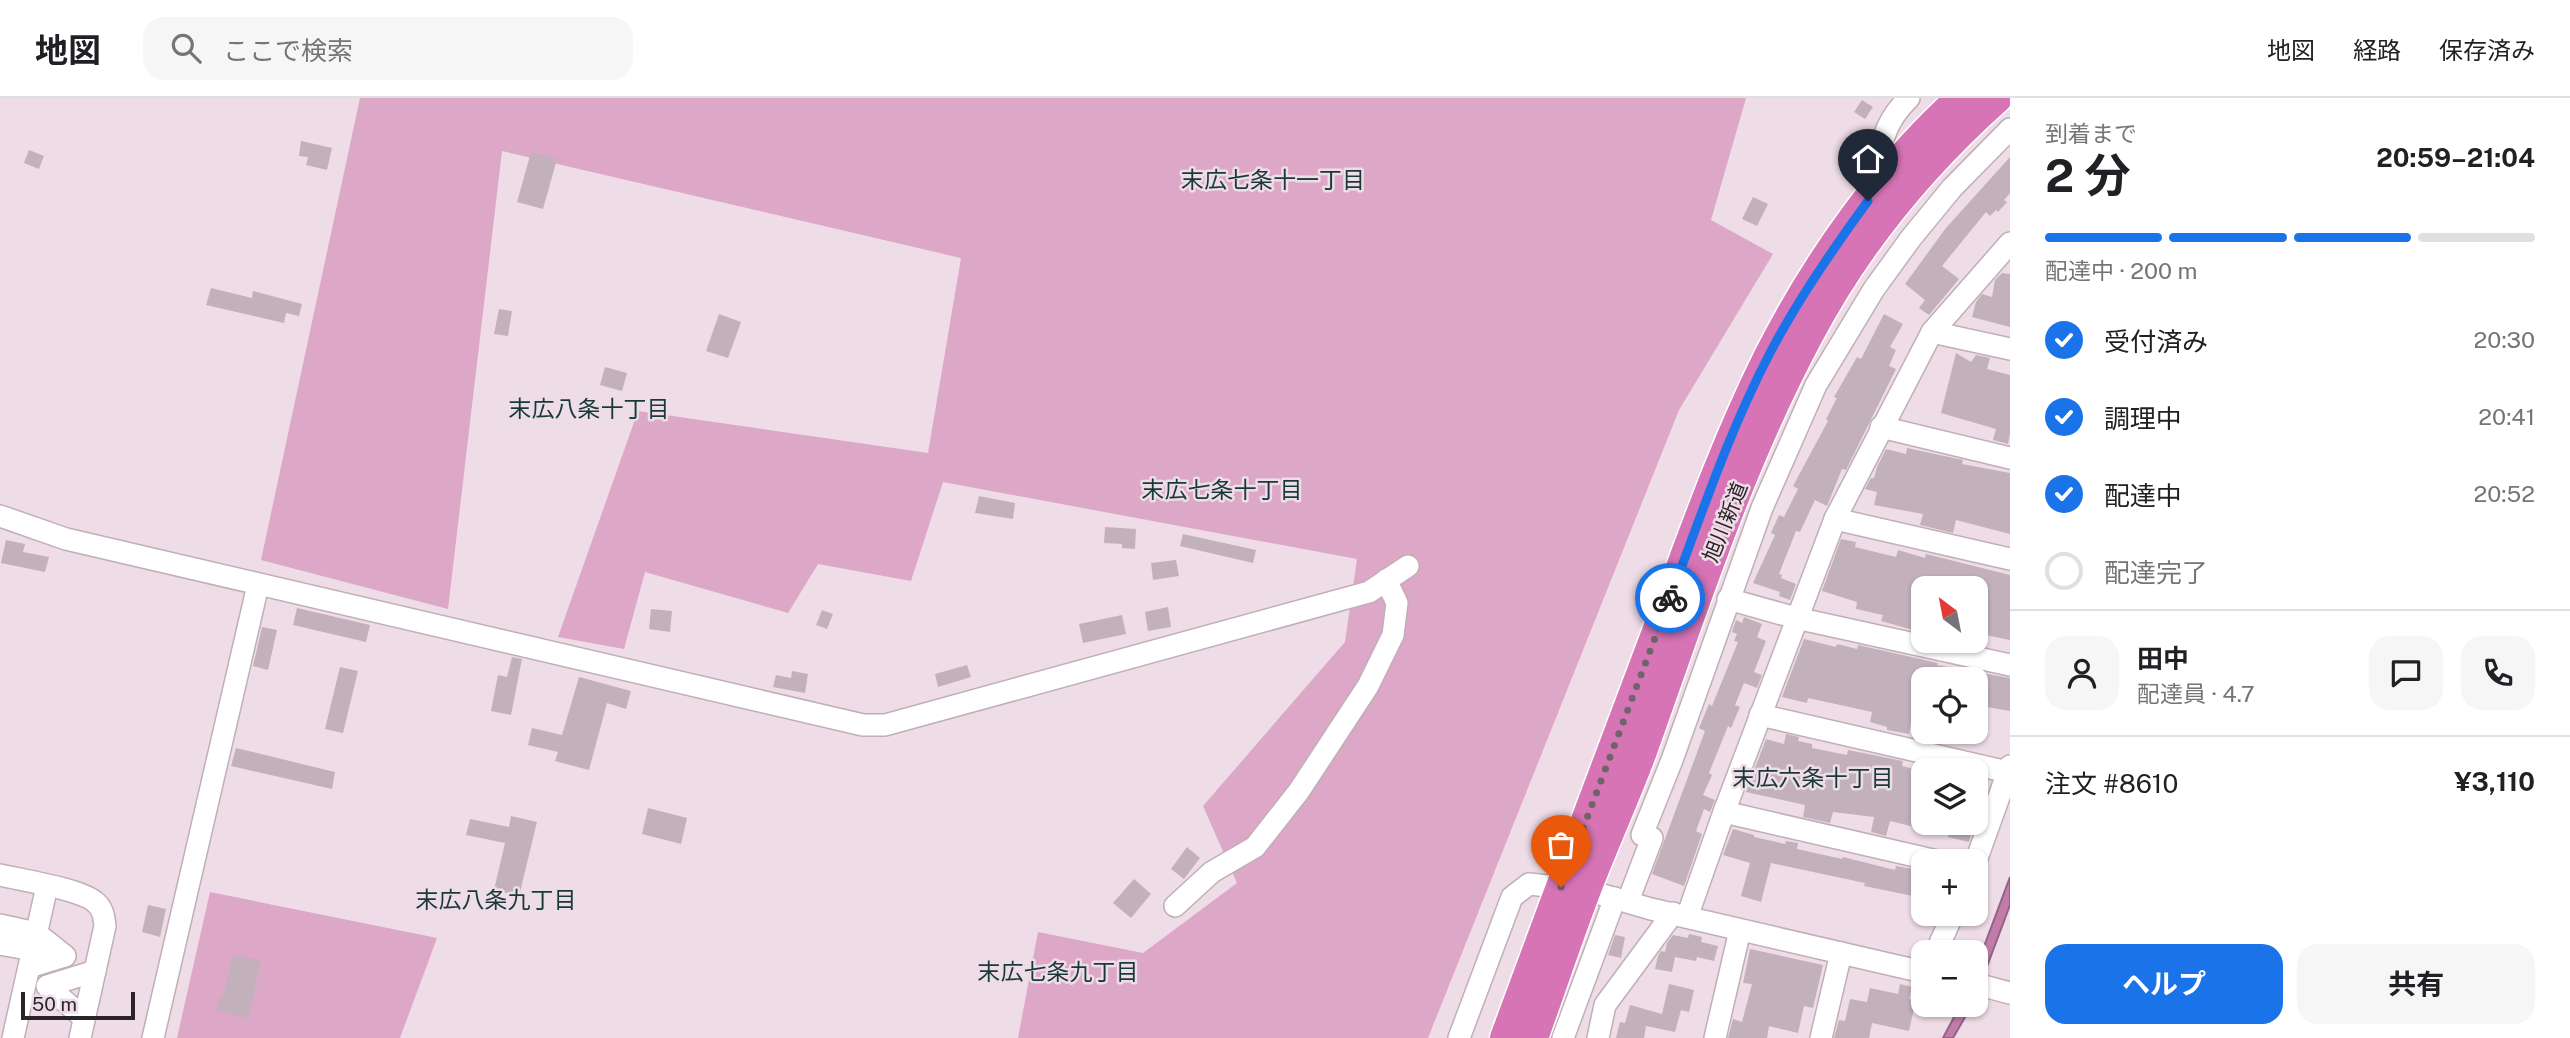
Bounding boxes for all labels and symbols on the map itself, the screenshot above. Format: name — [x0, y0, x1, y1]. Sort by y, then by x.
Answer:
pin — [1838, 129, 1898, 201]
district label: 末広七条十一丁目 — [1181, 166, 1365, 193]
district label: 末広八条十丁目 — [509, 395, 670, 422]
district label: 末広七条十丁目 — [1142, 476, 1303, 503]
street label: 旭川新道 — [1698, 478, 1752, 566]
courier — [1635, 563, 1705, 633]
north arrow — [1911, 576, 1988, 653]
district label: 末広六条十丁目 — [1733, 764, 1894, 791]
pin — [1531, 815, 1591, 887]
district label: 末広八条九丁目 — [416, 886, 577, 913]
district label: 末広七条九丁目 — [978, 958, 1139, 985]
scale bar — [21, 989, 135, 1021]

